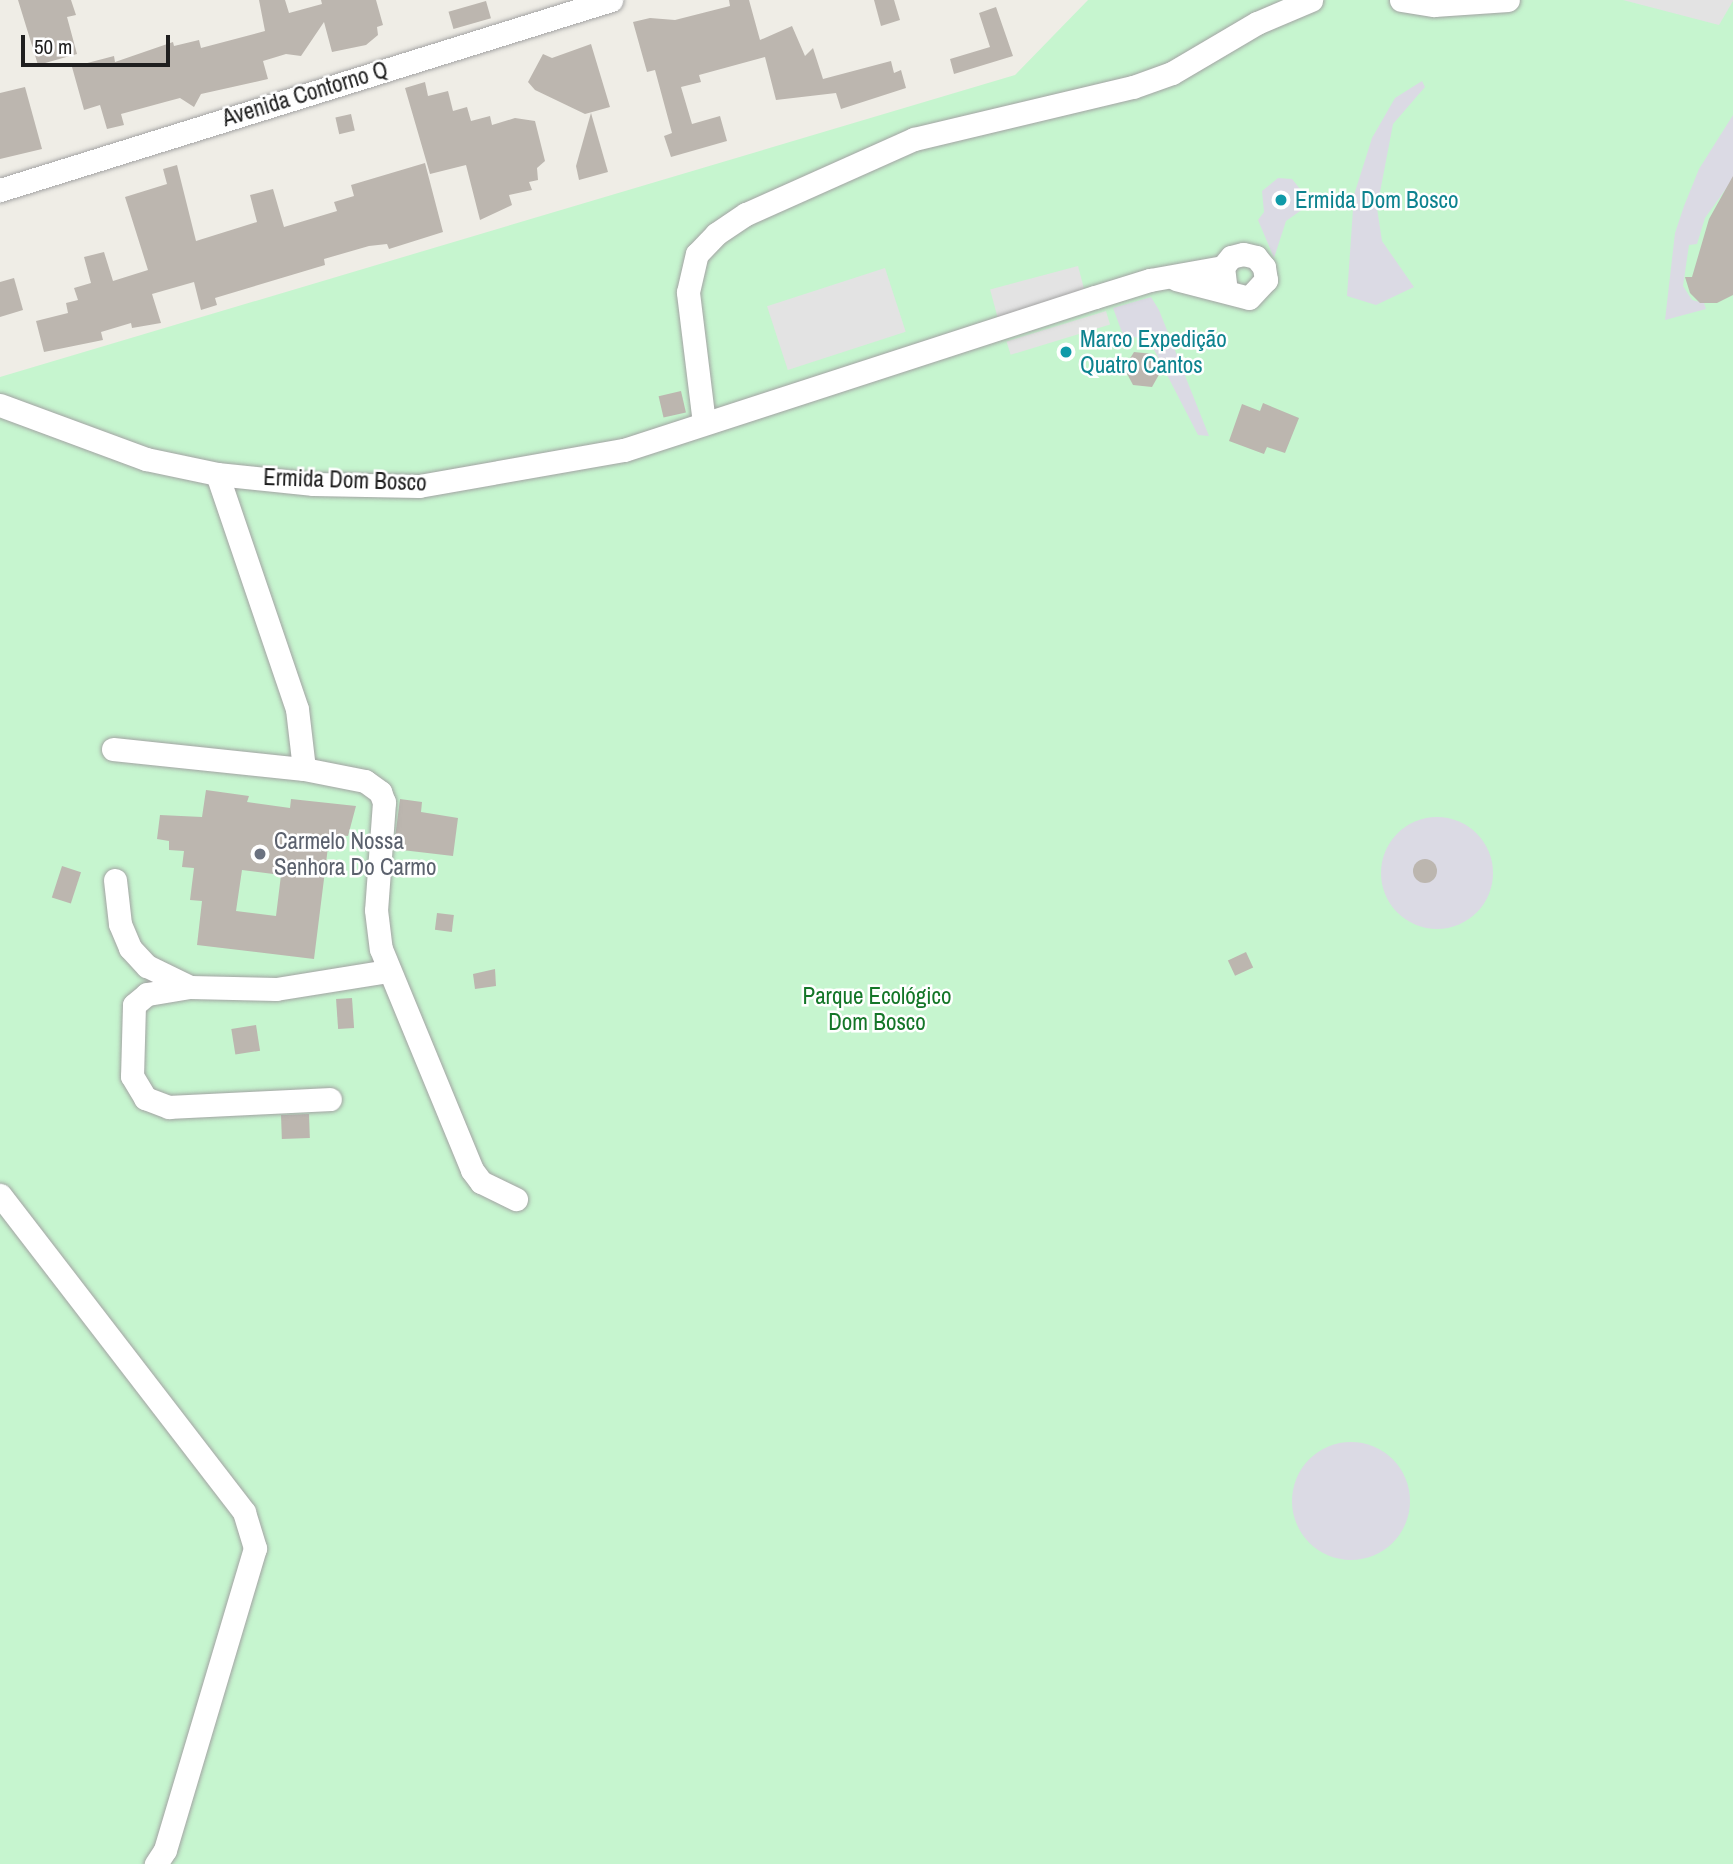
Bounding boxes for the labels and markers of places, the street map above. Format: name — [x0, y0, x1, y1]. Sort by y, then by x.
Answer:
place label: Ermida Dom Bosco — [1295, 186, 1459, 214]
marker: Ermida Dom Bosco — [1273, 192, 1289, 208]
place label: Marco Expedição Quatro Cantos — [1080, 325, 1227, 379]
marker: Marco Expedição Quatro Cantos — [1058, 344, 1074, 360]
place label: Carmelo Nossa Senhora Do Carmo — [274, 827, 436, 881]
marker: Carmelo Nossa Senhora Do Carmo — [252, 846, 268, 862]

